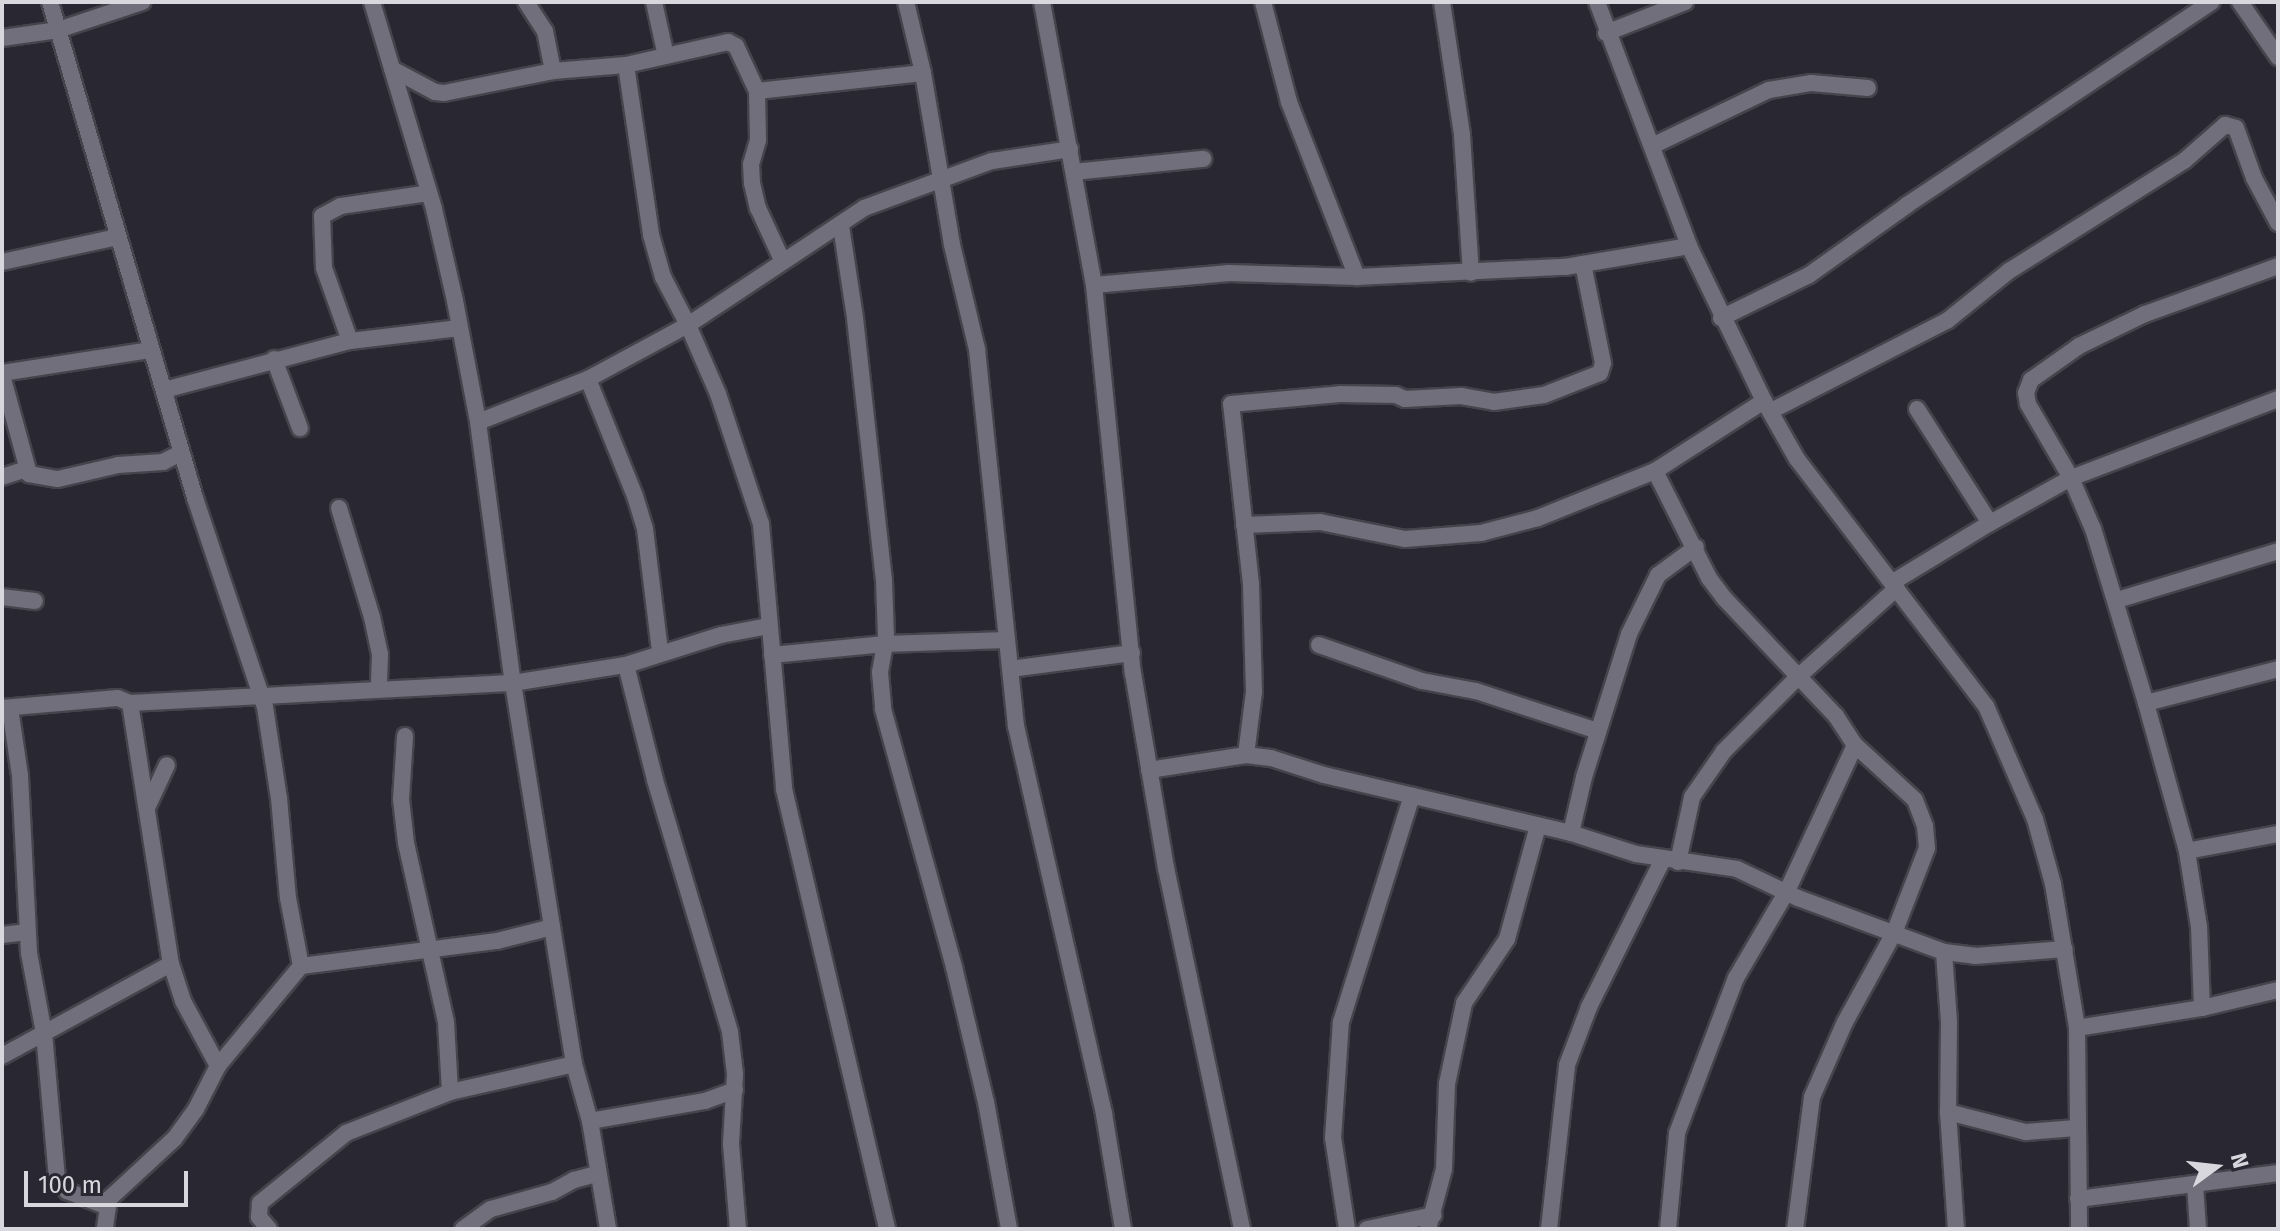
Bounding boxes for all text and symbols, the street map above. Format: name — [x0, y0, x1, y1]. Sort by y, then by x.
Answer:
north arrow — [2176, 1127, 2256, 1207]
text: N — [2225, 1150, 2255, 1171]
scale bar — [28, 1155, 192, 1205]
text: 100 m — [38, 1171, 102, 1199]

